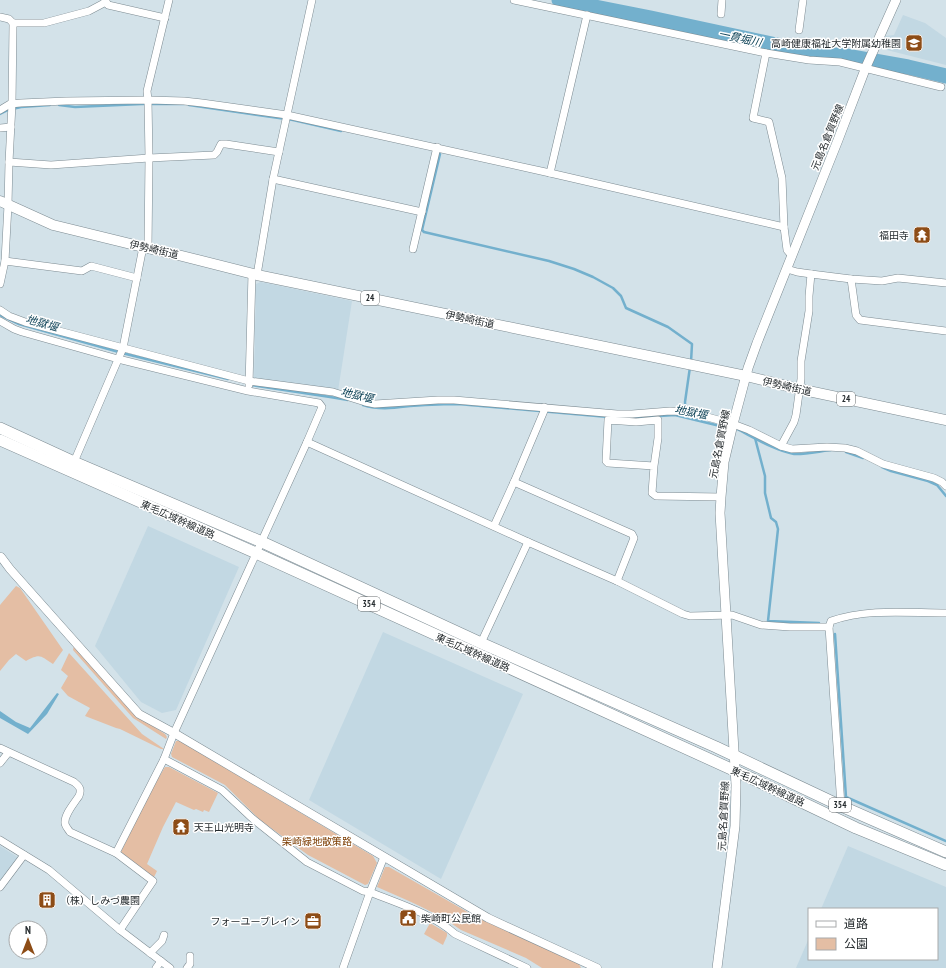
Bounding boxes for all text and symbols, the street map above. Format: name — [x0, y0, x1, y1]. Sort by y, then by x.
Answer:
water label: 一貫堀川 — [717, 27, 764, 50]
school or university icon: 高崎健康福祉大学附属幼稚園 — [904, 33, 924, 53]
place label: 高崎健康福祉大学附属幼稚園 — [771, 37, 901, 50]
street label: 元島名倉賀野線 — [808, 102, 847, 172]
temple icon: 福田寺 — [912, 225, 932, 245]
place label: 福田寺 — [879, 229, 909, 242]
street label: 伊勢崎街道 — [128, 238, 180, 261]
road number: 24 — [361, 291, 379, 305]
street label: 伊勢崎街道 — [444, 308, 496, 331]
water label: 地獄堰 — [24, 312, 62, 335]
street label: 伊勢崎街道 — [761, 375, 813, 398]
water label: 地獄堰 — [339, 384, 377, 406]
road number: 24 — [837, 392, 855, 406]
water label: 地獄堰 — [673, 402, 710, 422]
street label: 元島名倉賀野線 — [706, 408, 733, 480]
street label: 東毛広域幹線道路 — [139, 497, 217, 542]
road number: 354 — [358, 597, 380, 611]
street label: 東毛広域幹線道路 — [434, 630, 512, 675]
street label: 東毛広域幹線道路 — [729, 764, 807, 809]
street label: 元島名倉賀野線 — [715, 781, 732, 851]
road number: 354 — [829, 798, 851, 812]
temple icon: 天王山光明寺 — [171, 817, 191, 837]
place label: 天王山光明寺 — [194, 821, 254, 834]
park label: 柴崎緑地散策路 — [282, 835, 352, 848]
building icon: （株）しみづ農園 — [37, 890, 57, 910]
place label: （株）しみづ農園 — [60, 894, 140, 907]
public building icon: 柴崎町公民館 — [398, 908, 418, 928]
legend — [808, 908, 938, 960]
office icon: フォーユーブレイン — [303, 911, 323, 931]
place label: 柴崎町公民館 — [421, 912, 481, 925]
place label: フォーユーブレイン — [211, 915, 300, 928]
text: 道路 — [844, 916, 868, 931]
north arrow — [8, 920, 48, 960]
text: N — [25, 923, 31, 937]
text: 公園 — [844, 936, 868, 951]

